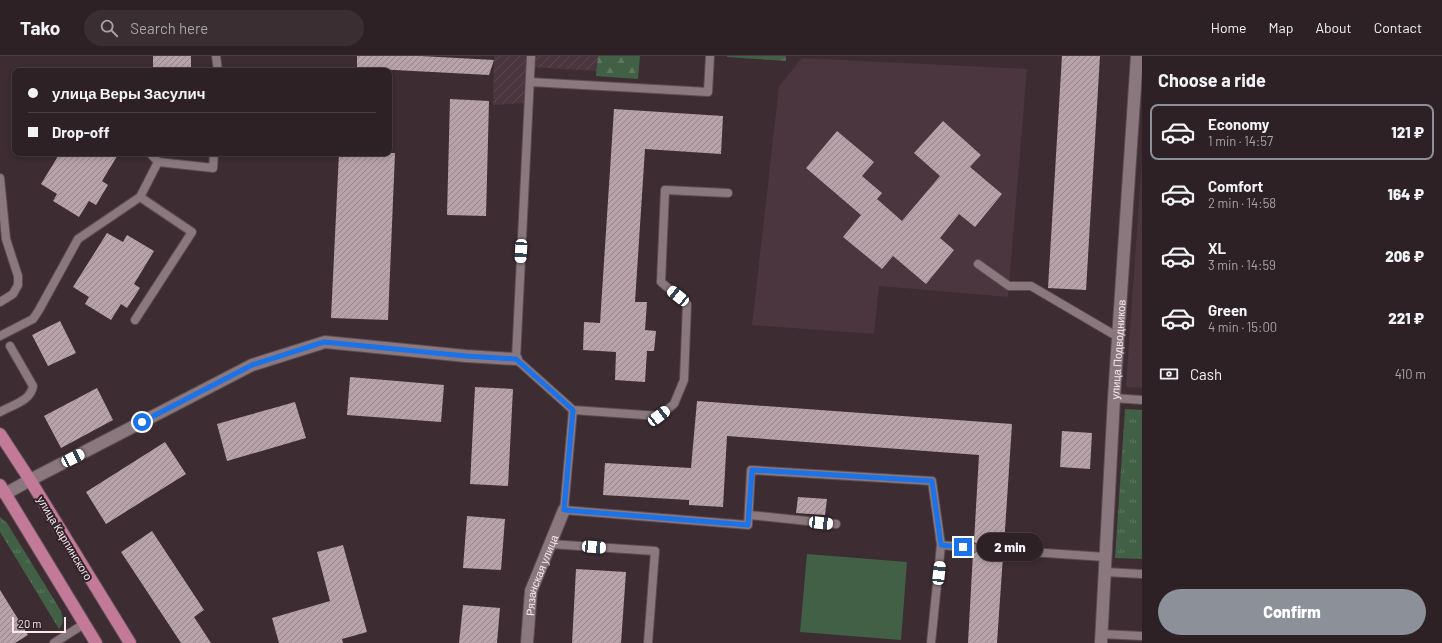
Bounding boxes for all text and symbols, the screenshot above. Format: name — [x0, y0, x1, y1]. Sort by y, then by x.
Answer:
search box — [84, 10, 364, 46]
text: Tako — [20, 16, 60, 39]
icon: search — [98, 17, 120, 39]
text: Search here — [130, 19, 208, 37]
text: Home — [1211, 19, 1247, 36]
text: Map — [1269, 19, 1293, 36]
text: About — [1315, 19, 1352, 36]
text: Contact — [1374, 19, 1422, 36]
text: Choose a ride — [1158, 69, 1266, 91]
text: улица Веры Засулич — [52, 84, 205, 102]
icon: car — [1160, 114, 1196, 150]
text: Economy — [1208, 115, 1269, 133]
text: Drop-off — [52, 123, 110, 141]
text: 121 ₽ — [1391, 123, 1424, 141]
text: 1 min · 14:57 — [1208, 133, 1273, 149]
icon: car — [1160, 176, 1196, 212]
text: Comfort — [1208, 177, 1263, 195]
text: 164 ₽ — [1388, 185, 1424, 203]
text: 2 min · 14:58 — [1208, 195, 1276, 211]
icon: car — [1160, 238, 1196, 274]
car — [514, 239, 528, 263]
text: XL — [1208, 239, 1226, 257]
text: 206 ₽ — [1385, 247, 1424, 265]
text: 3 min · 14:59 — [1208, 257, 1276, 273]
car — [665, 284, 691, 308]
street label: улица Подводников — [1107, 299, 1127, 400]
icon: car — [1160, 300, 1196, 336]
text: Green — [1208, 301, 1247, 319]
text: 221 ₽ — [1388, 309, 1424, 327]
text: 4 min · 15:00 — [1208, 319, 1277, 335]
icon: cash — [1158, 363, 1180, 385]
text: Cash — [1190, 365, 1222, 383]
text: 410 m — [1395, 366, 1426, 382]
car — [646, 404, 672, 428]
route start — [133, 413, 151, 431]
car — [60, 447, 86, 469]
street label: улица Карпинского — [35, 494, 95, 582]
car — [808, 516, 834, 530]
street label: Рязанская улица — [523, 532, 560, 616]
callout: 2 min — [977, 533, 1043, 561]
route end — [954, 538, 972, 556]
text: 2 min — [994, 539, 1026, 555]
car — [582, 540, 606, 554]
car — [932, 560, 946, 586]
button: Confirm — [1158, 589, 1426, 635]
scale bar — [12, 615, 66, 634]
text: 20 m — [18, 617, 41, 630]

